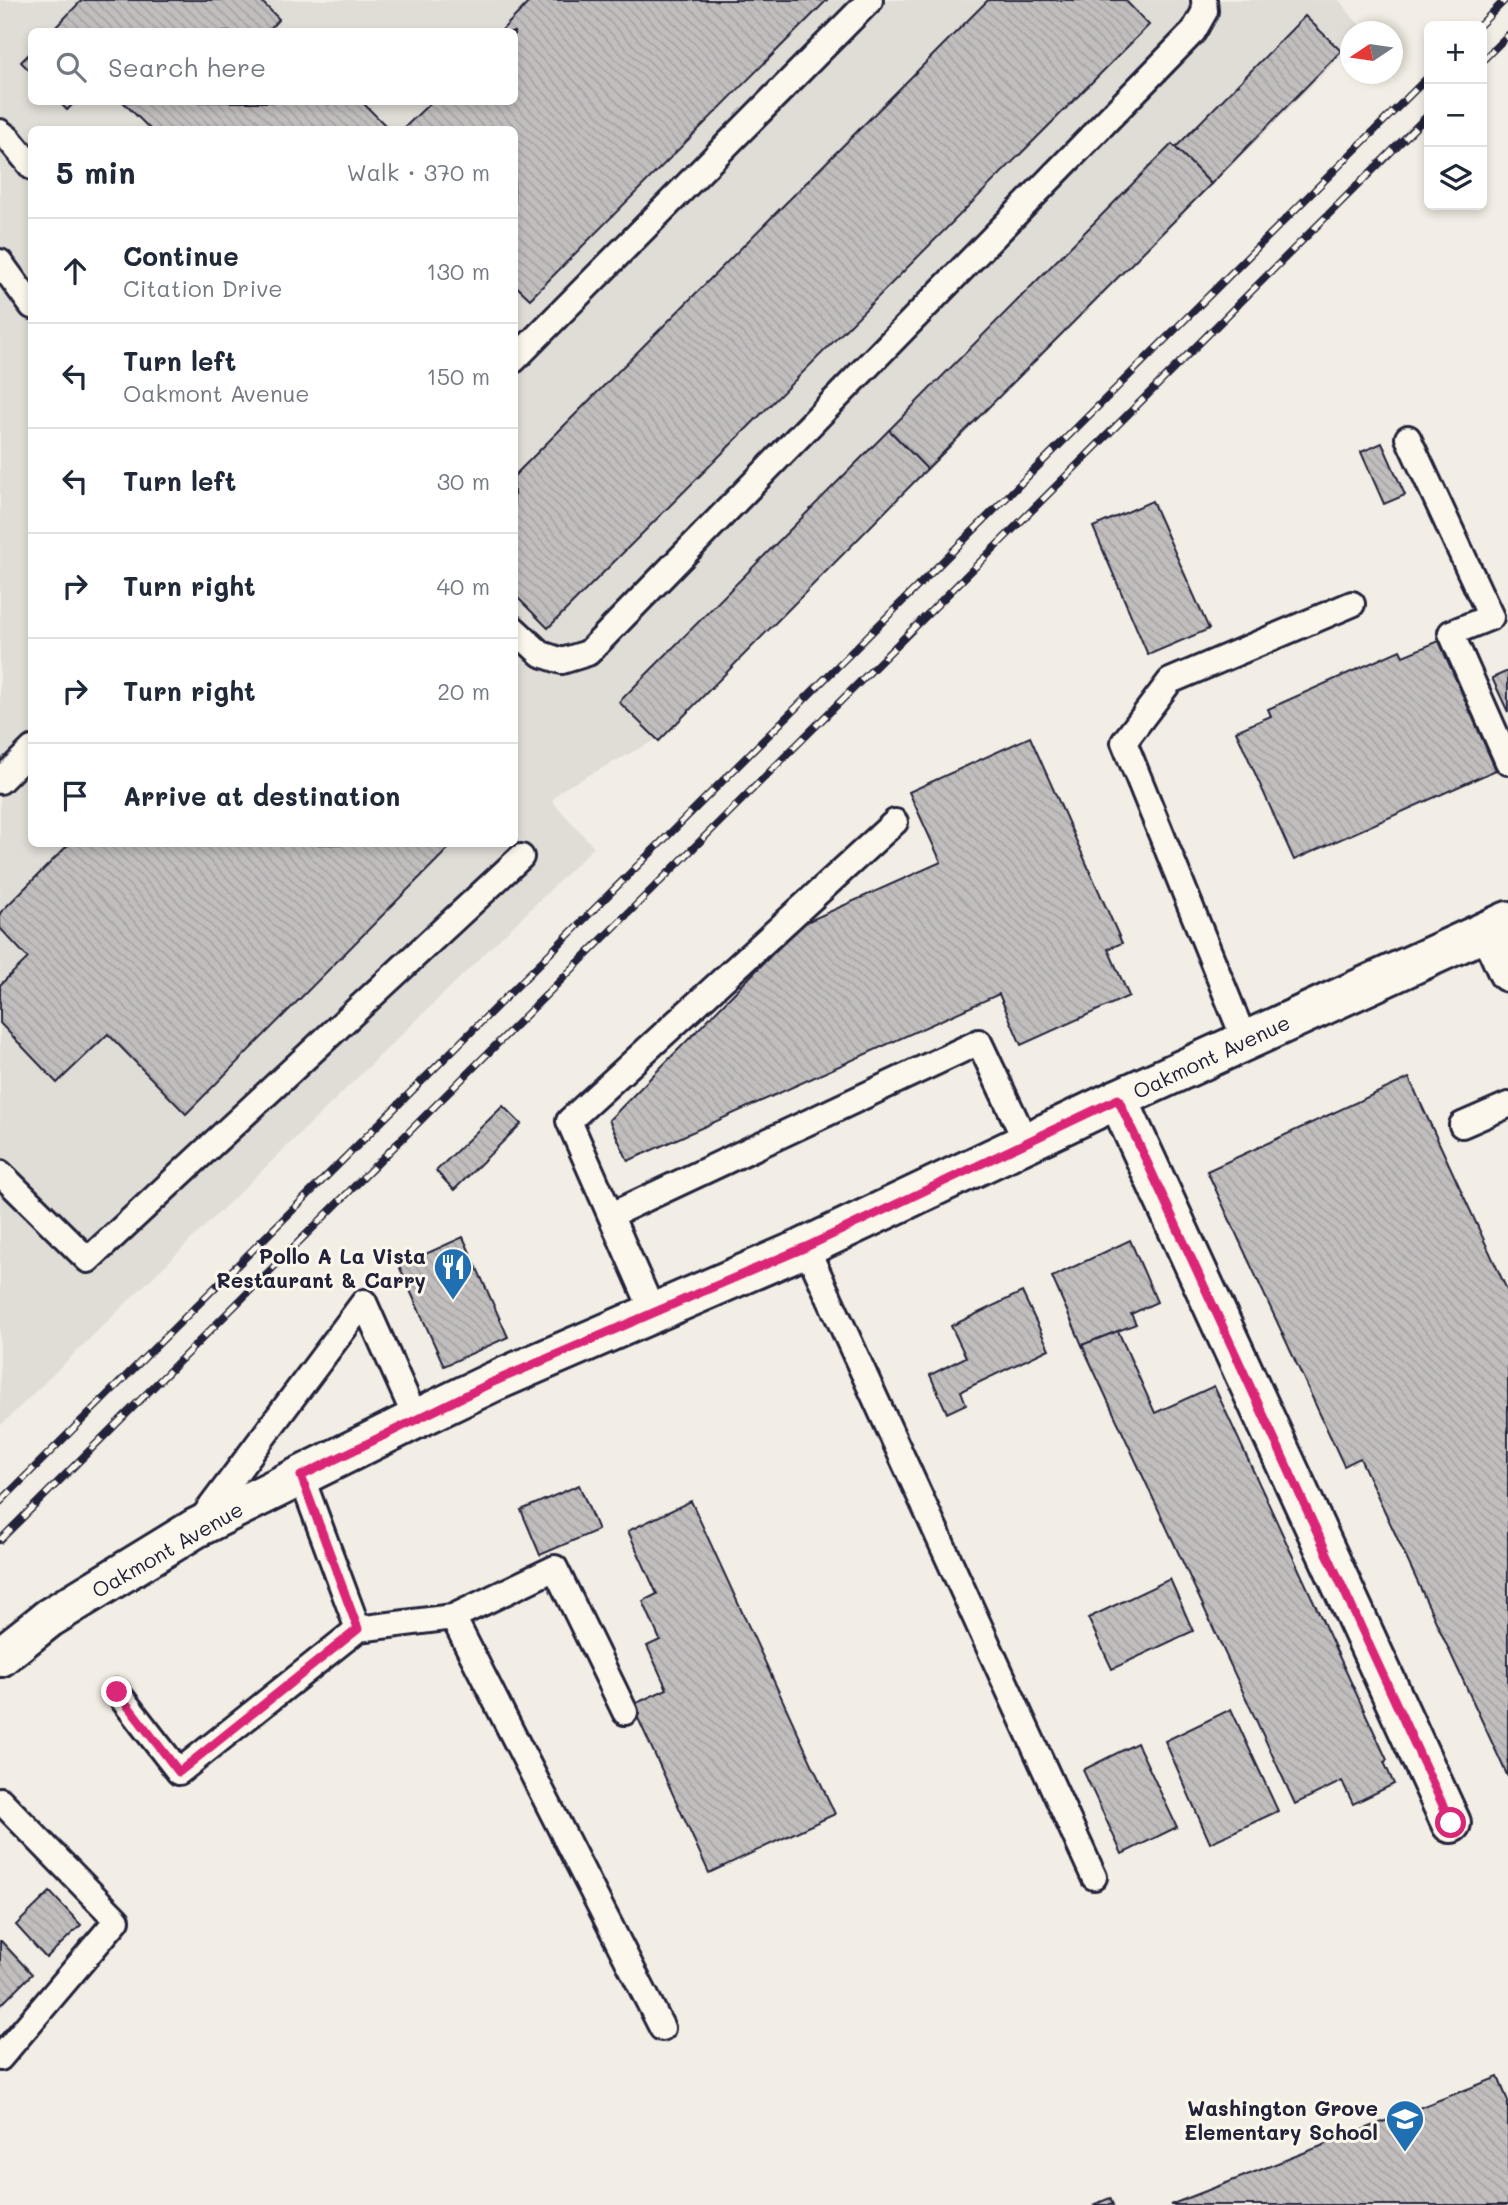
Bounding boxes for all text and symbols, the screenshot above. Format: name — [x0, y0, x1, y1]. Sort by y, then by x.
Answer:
north arrow — [1340, 21, 1403, 84]
map controls — [1424, 21, 1487, 210]
button: + — [1424, 21, 1487, 84]
search box — [28, 28, 518, 105]
icon: search — [52, 48, 90, 86]
text: Search here — [108, 50, 266, 84]
button: − — [1424, 84, 1487, 147]
button: layers — [1424, 147, 1487, 210]
text: 5 min — [56, 152, 136, 192]
text: Walk · 370 m — [347, 157, 490, 187]
text: Continue — [123, 239, 239, 273]
icon: ahead — [56, 252, 94, 290]
text: 130 m — [426, 256, 490, 286]
text: Citation Drive — [123, 273, 283, 303]
text: Turn left — [123, 344, 236, 378]
icon: left — [56, 357, 94, 395]
text: 150 m — [426, 361, 490, 391]
text: Oakmont Avenue — [123, 378, 310, 408]
icon: left — [56, 462, 94, 500]
text: Turn left — [123, 464, 236, 498]
text: 30 m — [437, 466, 490, 496]
icon: right — [56, 567, 94, 605]
text: Turn right — [123, 569, 256, 603]
text: 40 m — [437, 571, 490, 601]
icon: right — [56, 672, 94, 710]
text: Turn right — [123, 674, 256, 708]
text: 20 m — [437, 676, 490, 706]
icon: arrive — [56, 777, 94, 815]
text: Arrive at destination — [123, 779, 400, 813]
street label: Oakmont Avenue — [1128, 1008, 1294, 1104]
place label: Pollo A La Vista Restaurant & Carry — [216, 1242, 426, 1294]
restaurant icon: Pollo A La Vista Restaurant & Carry — [432, 1246, 474, 1301]
street label: Oakmont Avenue — [87, 1495, 247, 1603]
route end — [101, 1676, 132, 1707]
route start — [1435, 1807, 1466, 1838]
place label: Washington Grove Elementary School — [1184, 2094, 1378, 2146]
school or university icon: Washington Grove Elementary School — [1384, 2098, 1426, 2153]

